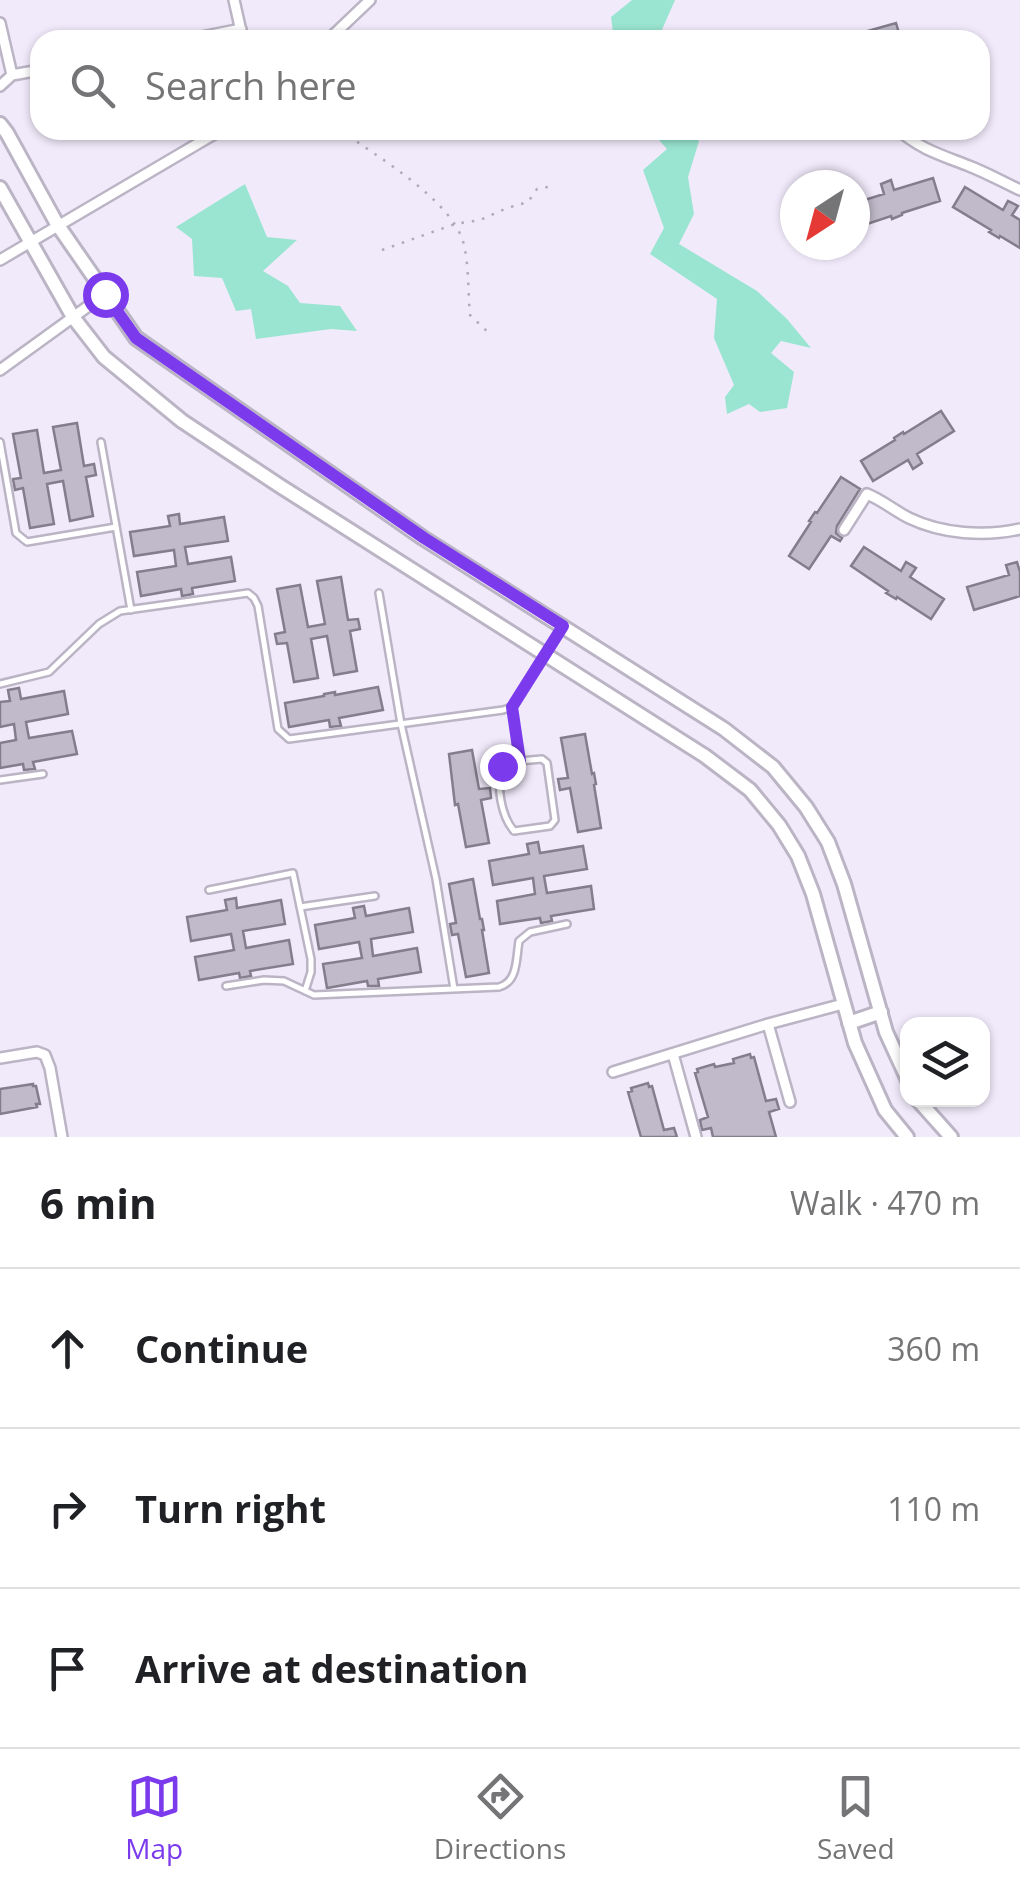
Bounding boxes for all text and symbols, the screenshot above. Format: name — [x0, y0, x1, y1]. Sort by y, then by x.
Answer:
search box — [30, 30, 990, 140]
icon: search — [65, 58, 120, 113]
text: Search here — [145, 59, 357, 111]
north arrow — [780, 170, 870, 260]
route start — [83, 272, 129, 318]
route end — [480, 744, 526, 790]
map controls — [900, 1017, 990, 1107]
button: layers — [900, 1017, 990, 1107]
text: 6 min — [40, 1174, 157, 1231]
text: Walk · 470 m — [790, 1181, 980, 1224]
icon: ahead — [40, 1321, 95, 1376]
text: Continue — [135, 1322, 308, 1374]
text: 360 m — [887, 1327, 980, 1370]
icon: right — [40, 1481, 95, 1536]
text: Turn right — [135, 1482, 326, 1534]
text: 110 m — [887, 1487, 980, 1530]
icon: arrive — [40, 1641, 95, 1696]
text: Arrive at destination — [135, 1642, 529, 1694]
tab: Map — [125, 1769, 183, 1867]
tab: Directions — [434, 1769, 566, 1867]
tab: Saved — [817, 1769, 895, 1867]

